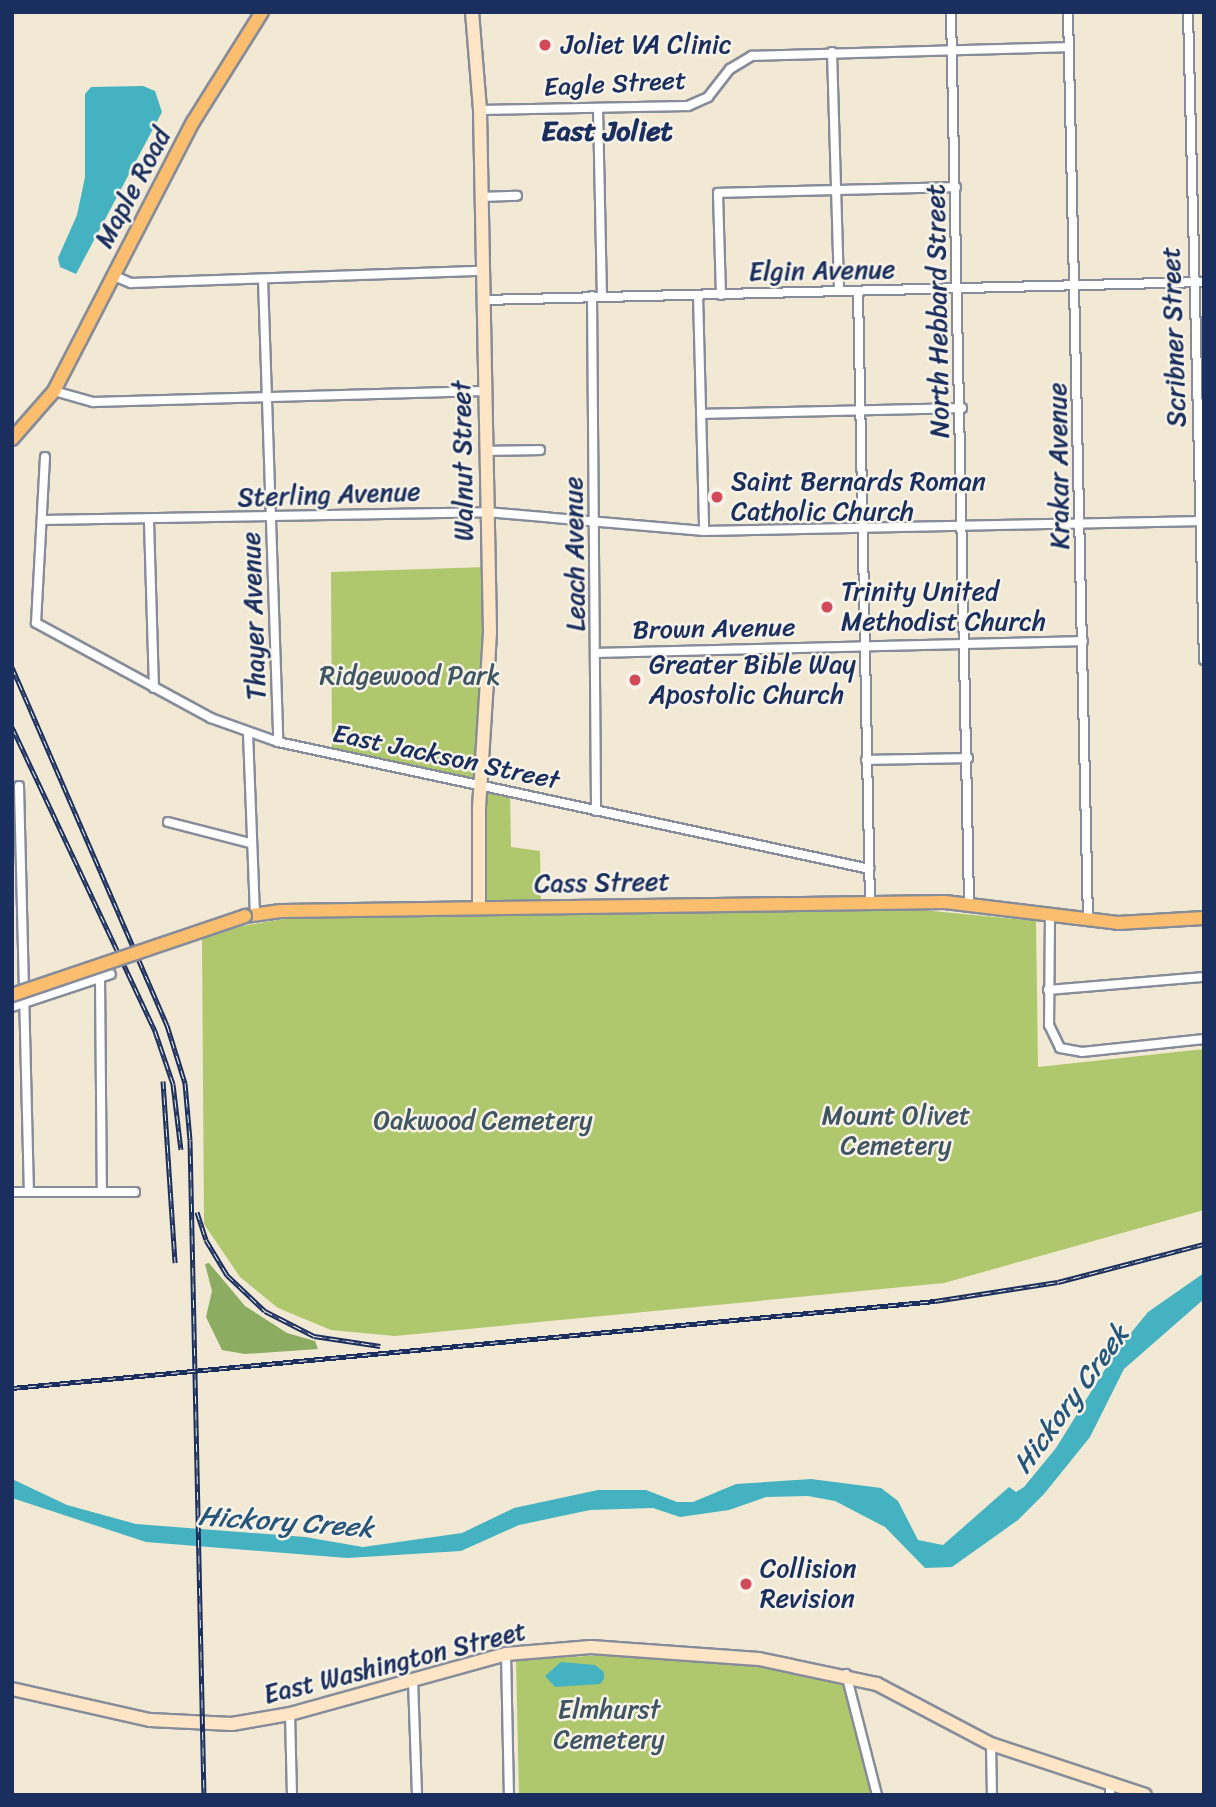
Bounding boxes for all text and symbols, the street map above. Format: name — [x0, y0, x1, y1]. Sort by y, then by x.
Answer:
place label: Joliet VA Clinic — [561, 29, 732, 61]
marker: Joliet VA Clinic — [535, 35, 555, 55]
street label: Eagle Street — [542, 65, 688, 103]
district label: East Joliet — [542, 114, 672, 148]
street label: Maple Road — [88, 123, 178, 253]
street label: North Hebbard Street — [920, 184, 956, 438]
street label: Scribner Street — [1155, 246, 1193, 428]
street label: Elgin Avenue — [749, 254, 895, 288]
street label: Walnut Street — [446, 380, 480, 542]
street label: Krakar Avenue — [1042, 382, 1076, 550]
place label: Saint Bernards Roman Catholic Church — [731, 466, 986, 528]
street label: Sterling Avenue — [237, 476, 421, 514]
street label: Leach Avenue — [558, 476, 592, 632]
marker: Saint Bernards Roman Catholic Church — [709, 489, 725, 505]
street label: Thayer Avenue — [235, 531, 273, 701]
place label: Trinity United Methodist Church — [841, 576, 1046, 638]
marker: Trinity United Methodist Church — [819, 599, 835, 615]
street label: Brown Avenue — [633, 612, 795, 646]
place label: Greater Bible Way Apostolic Church — [649, 649, 856, 710]
park label: Ridgewood Park — [320, 660, 500, 692]
marker: Greater Bible Way Apostolic Church — [627, 672, 643, 688]
street label: East Jackson Street — [330, 718, 562, 796]
street label: Cass Street — [534, 866, 670, 900]
park label: Mount Olivet Cemetery — [822, 1100, 970, 1162]
park label: Oakwood Cemetery — [373, 1105, 593, 1137]
water label: Hickory Creek — [1006, 1318, 1136, 1480]
water label: Hickory Creek — [197, 1499, 375, 1545]
place label: Collision Revision — [760, 1553, 856, 1614]
marker: Collision Revision — [738, 1576, 754, 1592]
street label: East Washington Street — [260, 1615, 530, 1711]
park label: Elmhurst Cemetery — [554, 1694, 664, 1756]

